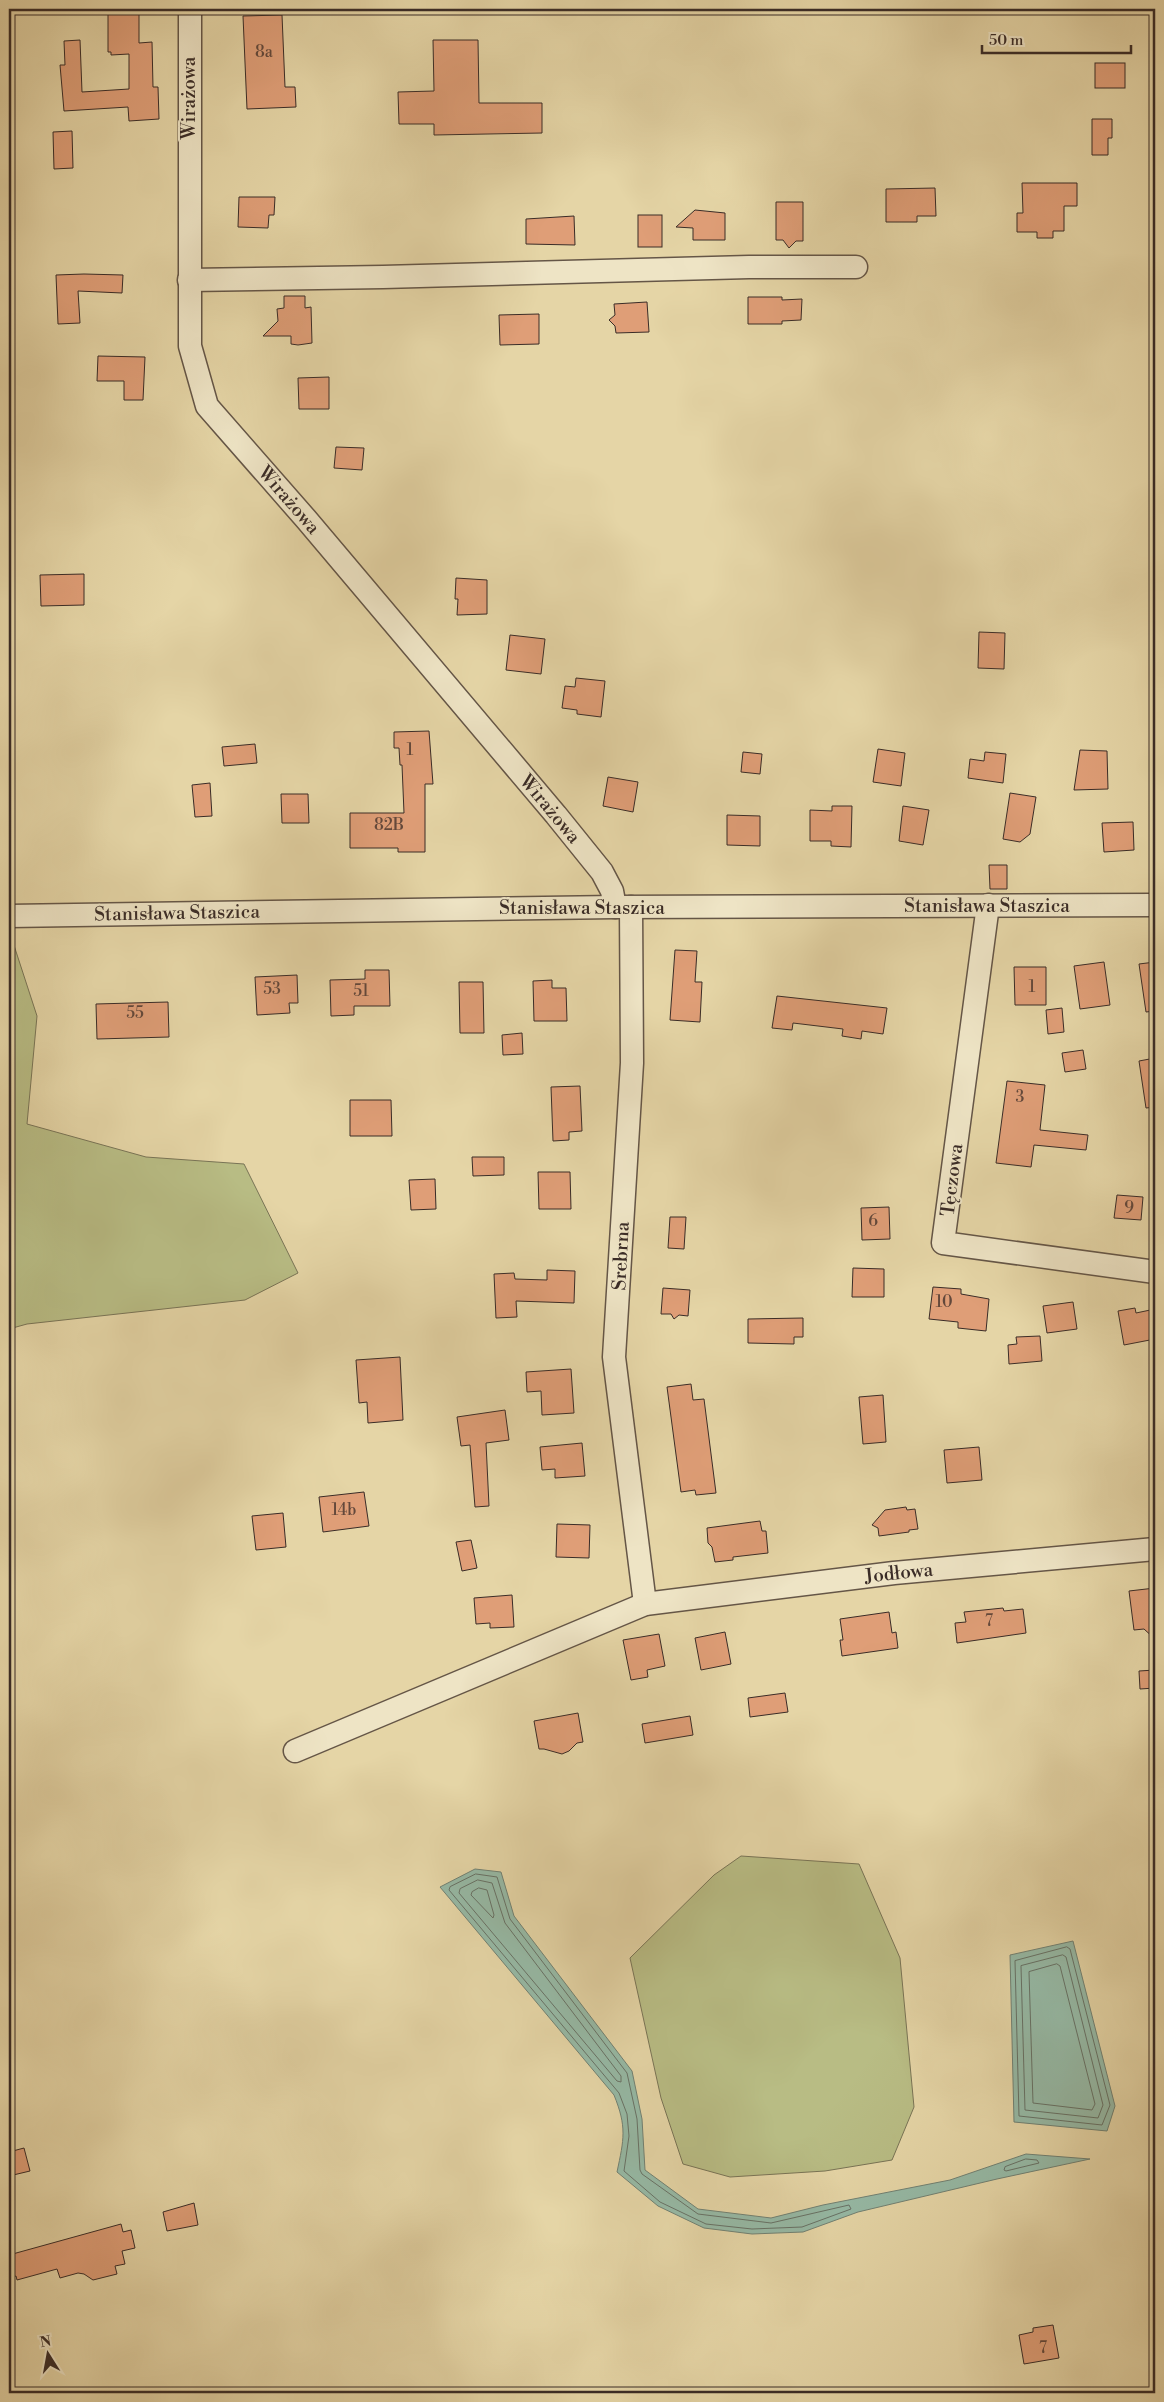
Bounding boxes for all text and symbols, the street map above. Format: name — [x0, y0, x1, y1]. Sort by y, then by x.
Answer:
scale bar — [982, 22, 1130, 54]
text: 50 m — [989, 31, 1023, 50]
house number: 8a — [255, 42, 274, 62]
street label: Wirażowa — [177, 56, 201, 140]
street label: Wirażowa — [252, 460, 325, 539]
house number: 1 — [407, 740, 414, 760]
street label: Wirażowa — [514, 769, 586, 849]
house number: 82B — [374, 815, 404, 835]
street label: Stanisława Staszica — [904, 894, 1070, 918]
street label: Stanisława Staszica — [499, 896, 665, 920]
street label: Stanisława Staszica — [94, 900, 260, 926]
house number: 1 — [1029, 977, 1036, 997]
house number: 53 — [263, 979, 281, 999]
house number: 51 — [353, 981, 369, 1001]
house number: 55 — [126, 1003, 144, 1023]
house number: 3 — [1016, 1087, 1025, 1107]
street label: Tęczowa — [936, 1142, 968, 1218]
house number: 9 — [1124, 1198, 1134, 1218]
house number: 6 — [868, 1211, 878, 1231]
street label: Srebrna — [607, 1221, 635, 1291]
house number: 10 — [936, 1292, 953, 1312]
house number: 14b — [332, 1500, 356, 1520]
street label: Jodłowa — [863, 1557, 935, 1589]
house number: 7 — [985, 1611, 993, 1631]
north arrow — [22, 2330, 72, 2380]
text: N — [39, 2332, 53, 2352]
house number: 7 — [1039, 2338, 1047, 2358]

